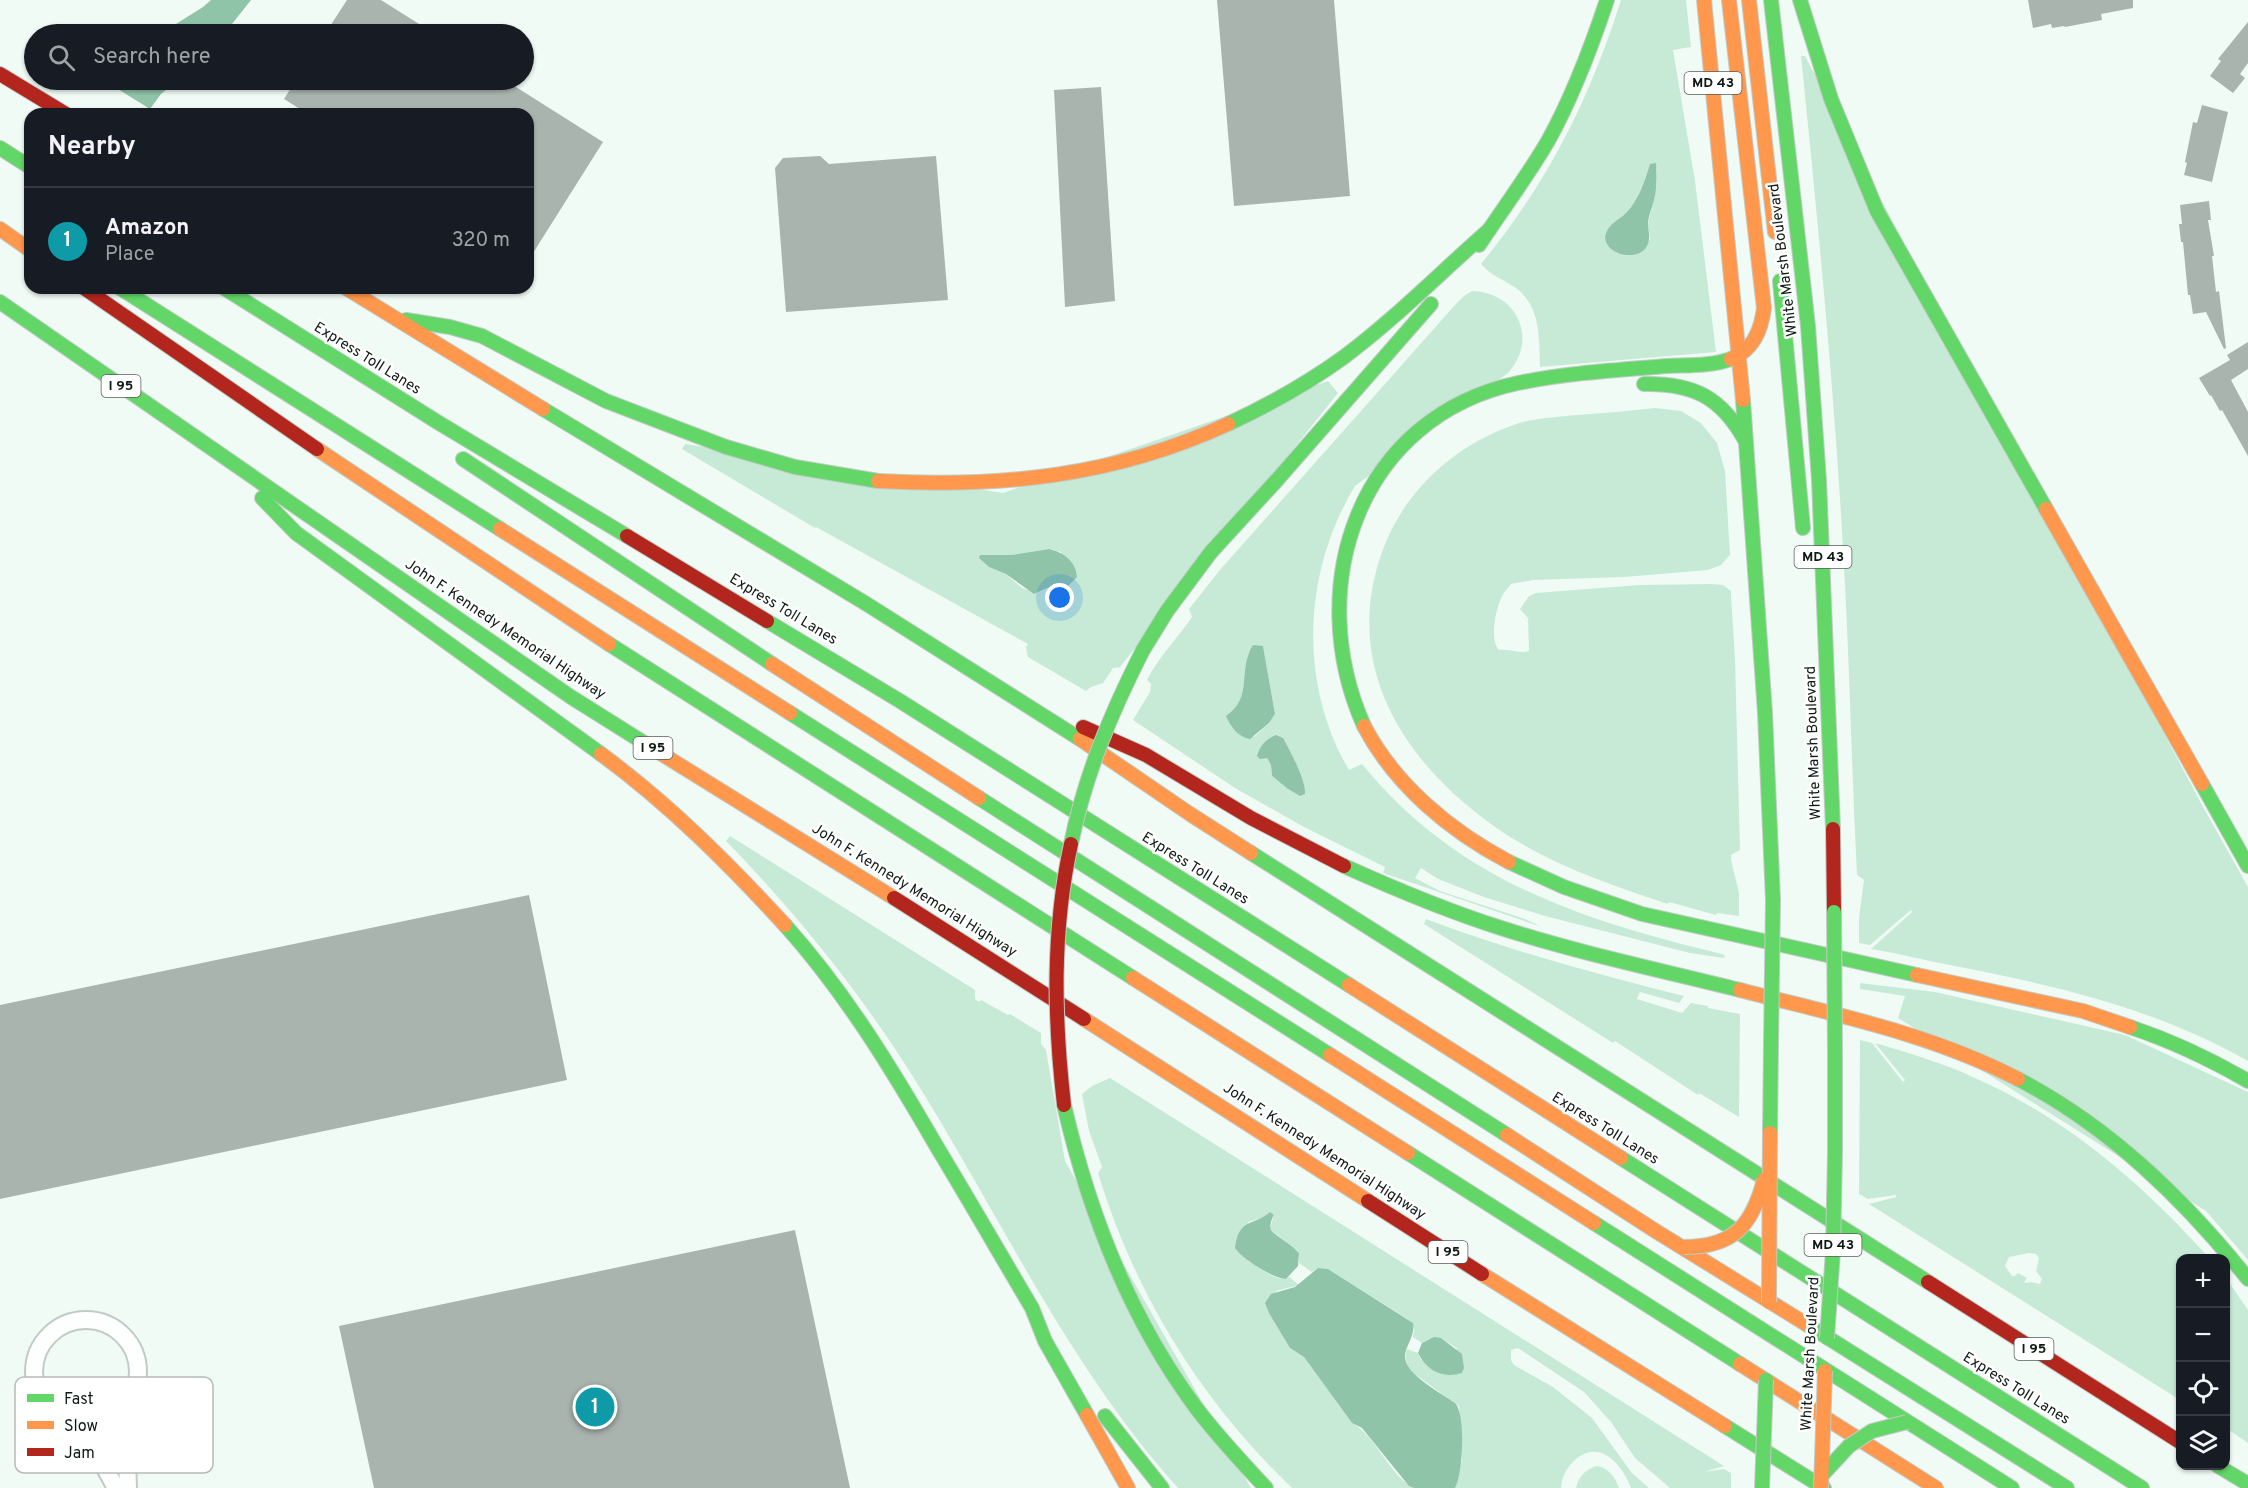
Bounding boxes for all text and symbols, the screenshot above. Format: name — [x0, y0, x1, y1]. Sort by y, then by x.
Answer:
search box — [24, 24, 534, 90]
icon: search — [45, 41, 78, 74]
text: Search here — [93, 44, 211, 71]
road number: MD 43 — [1684, 72, 1742, 94]
text: Nearby — [48, 131, 136, 164]
street label: White Marsh Boulevard — [1765, 182, 1803, 338]
text: Amazon — [105, 215, 189, 242]
text: 1 — [64, 228, 72, 254]
text: 320 m — [452, 228, 510, 254]
text: Place — [105, 242, 155, 268]
street label: Express Toll Lanes — [310, 318, 424, 400]
road number: I 95 — [102, 375, 140, 397]
road number: MD 43 — [1794, 546, 1852, 568]
street label: John F. Kennedy Memorial Highway — [401, 555, 609, 705]
street label: Express Toll Lanes — [725, 570, 841, 650]
your location — [1045, 583, 1074, 612]
street label: White Marsh Boulevard — [1802, 666, 1826, 820]
road number: I 95 — [634, 737, 672, 759]
street label: John F. Kennedy Memorial Highway — [808, 820, 1020, 962]
street label: Express Toll Lanes — [1138, 828, 1252, 910]
street label: John F. Kennedy Memorial Highway — [1219, 1079, 1429, 1225]
street label: Express Toll Lanes — [1548, 1088, 1662, 1170]
road number: MD 43 — [1804, 1234, 1862, 1256]
road number: I 95 — [1428, 1241, 1468, 1263]
map controls — [2176, 1254, 2230, 1470]
button: + — [2176, 1254, 2230, 1308]
street label: White Marsh Boulevard — [1797, 1277, 1825, 1431]
button: − — [2176, 1308, 2230, 1362]
road number: I 95 — [2014, 1338, 2054, 1360]
street label: Express Toll Lanes — [1959, 1348, 2073, 1430]
button: locate — [2176, 1362, 2230, 1416]
legend — [15, 1377, 213, 1473]
pin: 1 — [576, 1384, 614, 1430]
text: Fast — [64, 1390, 94, 1410]
button: layers — [2176, 1416, 2230, 1470]
text: Slow — [64, 1417, 98, 1437]
text: Jam — [64, 1444, 95, 1464]

